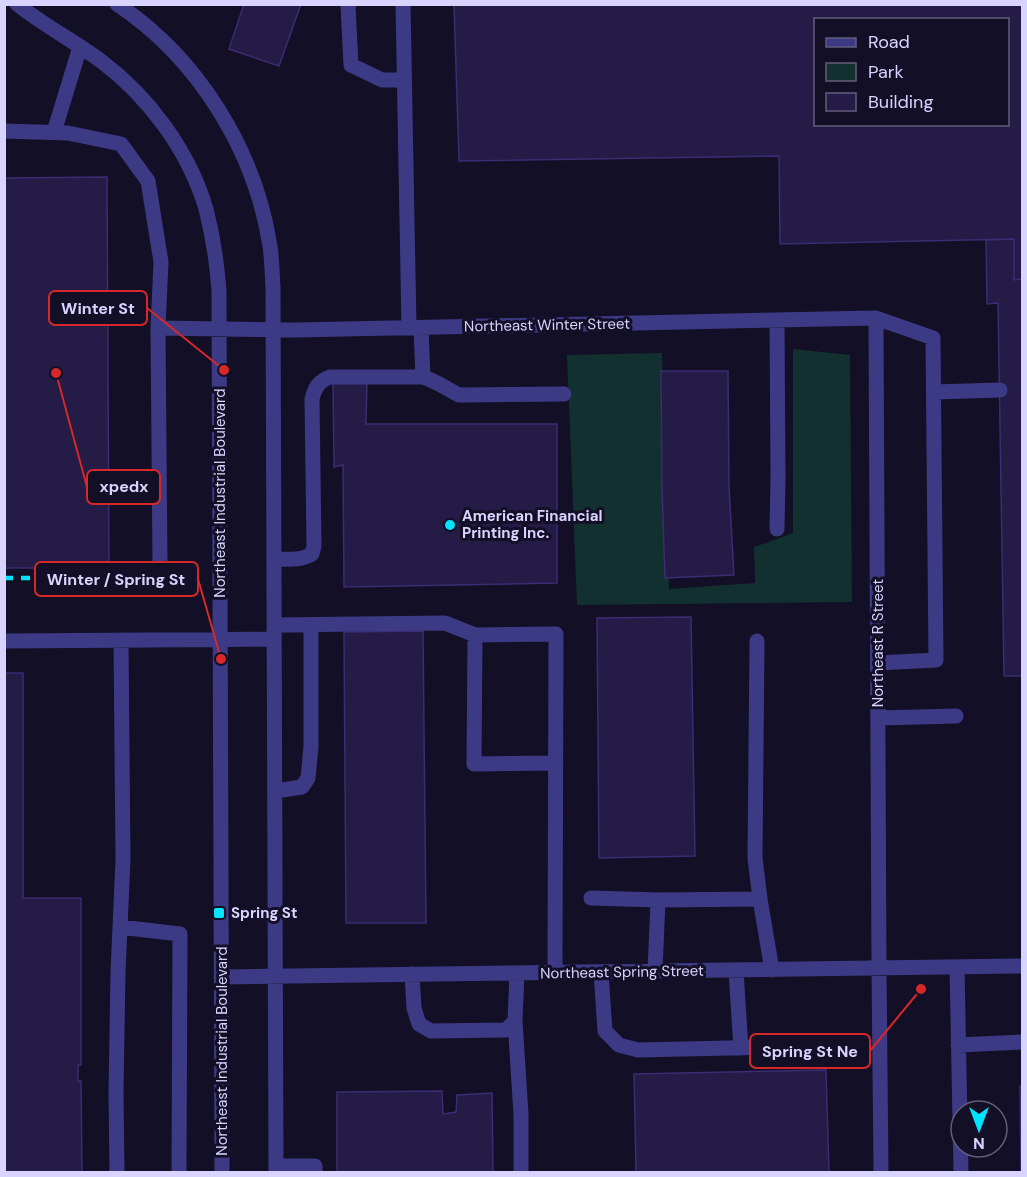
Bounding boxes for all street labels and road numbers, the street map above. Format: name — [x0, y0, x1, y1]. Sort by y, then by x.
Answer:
street label: Northeast Winter Street — [464, 314, 630, 336]
street label: Northeast Industrial Boulevard — [210, 388, 230, 598]
street label: Northeast R Street — [868, 579, 888, 707]
street label: Northeast Industrial Boulevard — [212, 946, 232, 1156]
street label: Northeast Spring Street — [540, 961, 704, 983]

